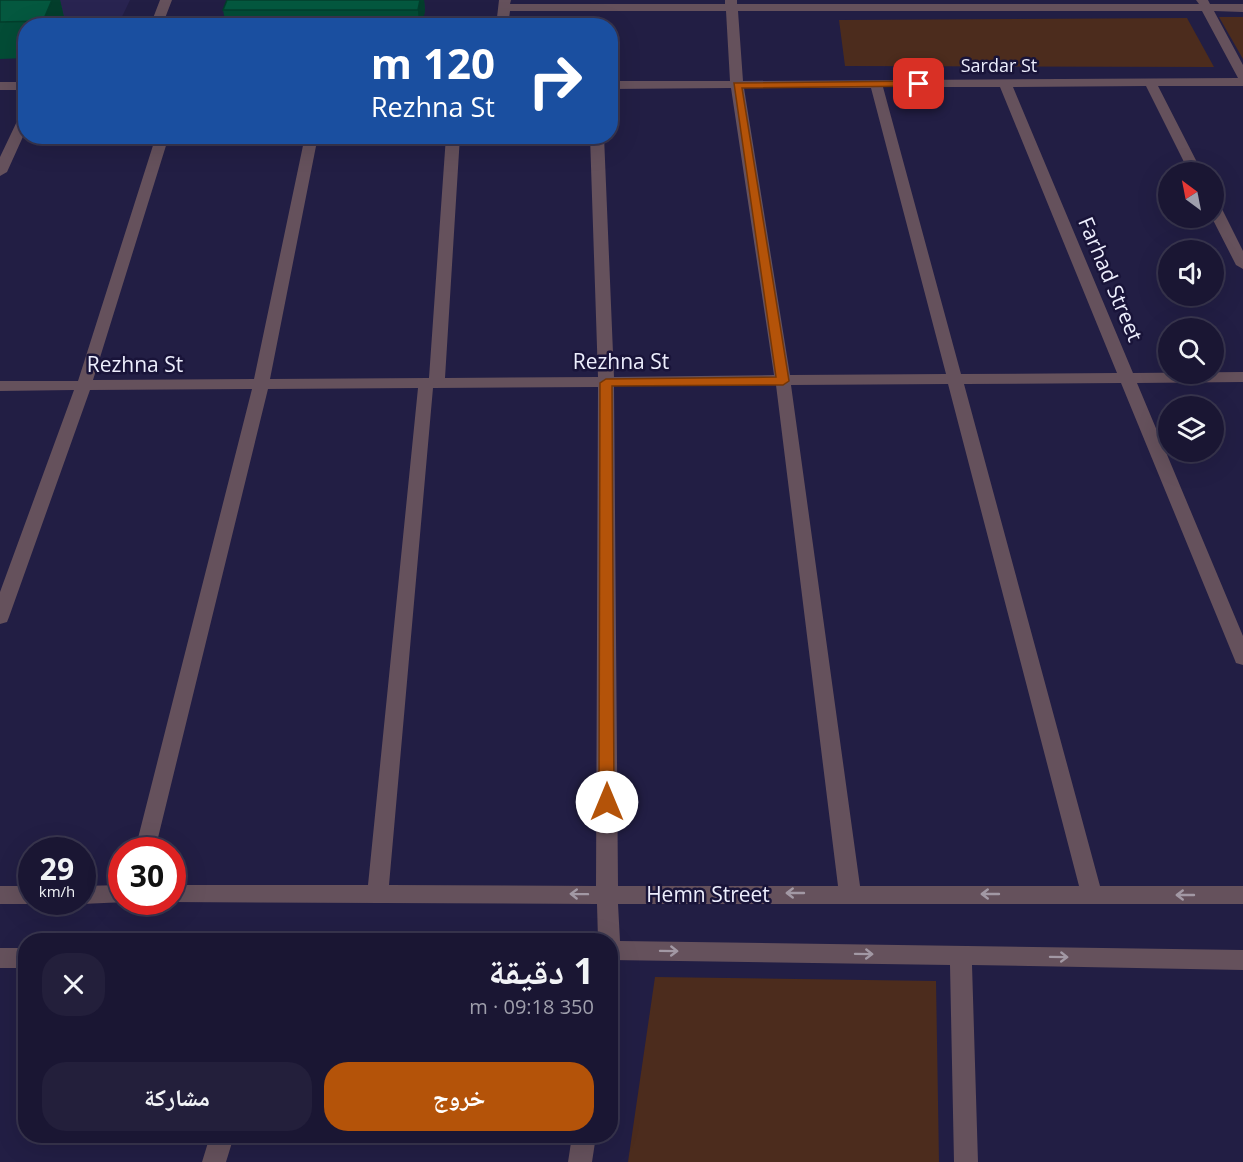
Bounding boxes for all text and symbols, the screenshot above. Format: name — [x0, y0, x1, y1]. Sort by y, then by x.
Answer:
text: 120 m — [371, 34, 495, 91]
icon: right — [516, 42, 594, 120]
street label: Sardar St — [961, 53, 1037, 77]
pin — [893, 58, 944, 109]
icon: arrive — [902, 67, 935, 100]
text: Rezhna St — [371, 88, 495, 125]
north arrow — [1158, 162, 1224, 228]
map controls — [1158, 162, 1224, 462]
street label: Farhad Street — [1072, 213, 1150, 345]
button: sound — [1158, 240, 1224, 306]
button: search — [1158, 318, 1224, 384]
street label: Rezhna St — [573, 347, 669, 375]
street label: Rezhna St — [87, 350, 183, 378]
button: layers — [1158, 396, 1224, 462]
position arrow — [575, 770, 639, 834]
speed limit sign: 30 — [108, 837, 186, 915]
text: 29 — [40, 848, 74, 889]
street label: Hemn Street — [646, 880, 770, 908]
text: km/h — [39, 881, 75, 901]
one-way arrow — [569, 888, 589, 900]
one-way arrow — [785, 888, 805, 899]
one-way arrow — [980, 888, 1000, 900]
one-way arrow — [1175, 889, 1195, 901]
one-way arrow — [658, 945, 678, 957]
text: 1 دقيقة — [488, 946, 594, 995]
one-way arrow — [853, 948, 873, 960]
one-way arrow — [1048, 951, 1068, 963]
button: close — [42, 953, 105, 1016]
text: 350 m · 09:18 — [469, 993, 594, 1020]
button: مشاركة — [42, 1062, 312, 1131]
button: خروج — [324, 1062, 594, 1131]

